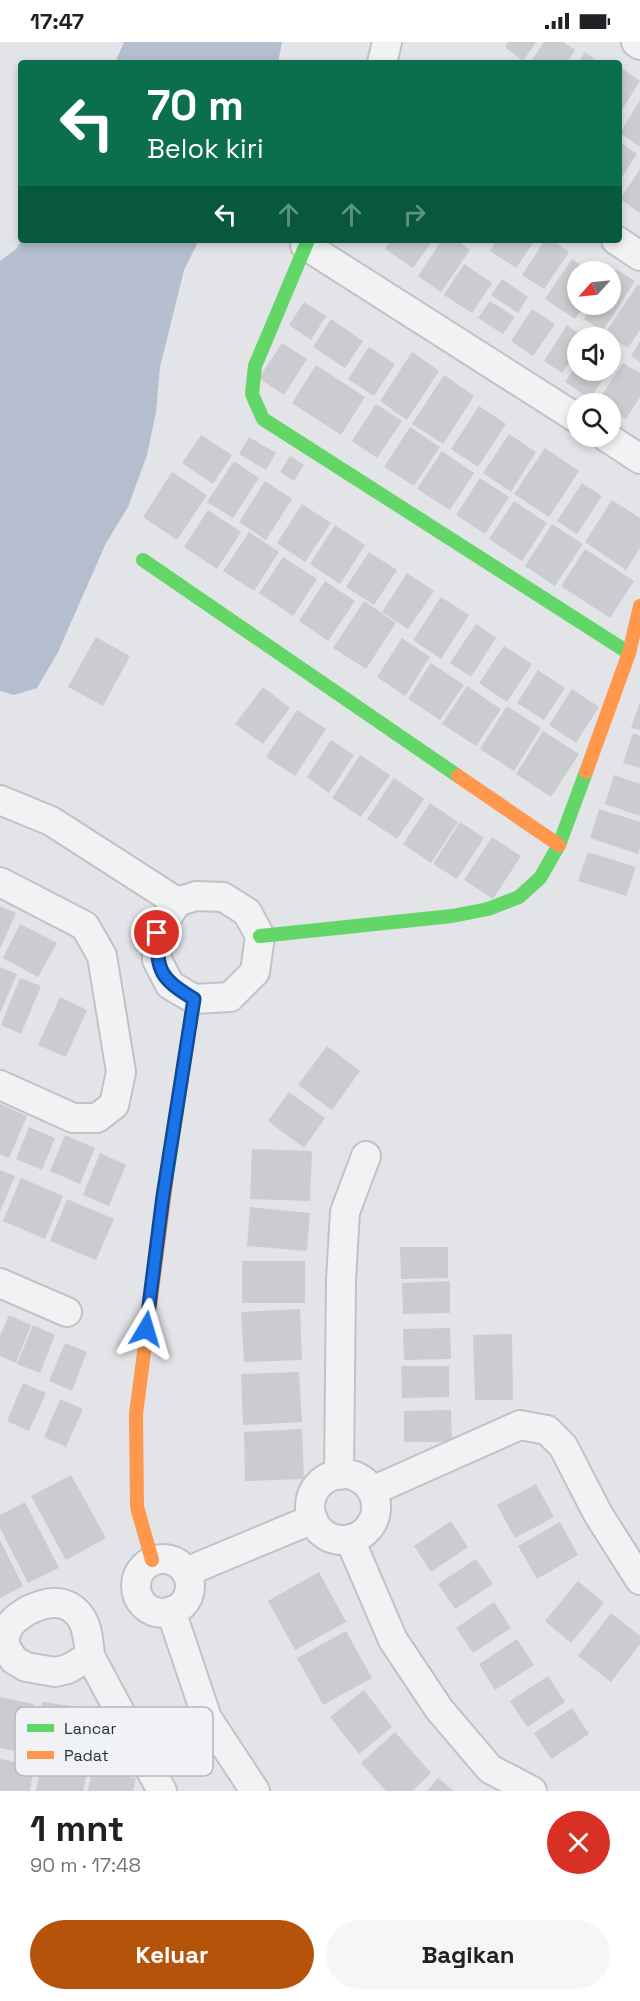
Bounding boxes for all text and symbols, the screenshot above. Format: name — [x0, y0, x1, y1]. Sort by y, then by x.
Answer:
text: 17:47 — [30, 7, 84, 35]
text: 70 m — [147, 79, 244, 132]
icon: left — [48, 84, 126, 162]
text: Belok kiri — [147, 131, 264, 166]
icon: left — [209, 198, 242, 231]
icon: ahead — [272, 198, 305, 231]
icon: ahead — [335, 198, 368, 231]
icon: right — [398, 198, 431, 231]
north arrow — [567, 261, 621, 315]
map controls — [567, 261, 621, 447]
button: sound — [567, 327, 621, 381]
button: search — [567, 393, 621, 447]
pin — [131, 907, 182, 958]
icon: arrive — [140, 916, 173, 949]
position arrow — [114, 1297, 178, 1361]
legend — [15, 1707, 213, 1776]
text: Lancar — [64, 1718, 117, 1739]
text: Padat — [64, 1745, 109, 1766]
text: 1 mnt — [30, 1806, 124, 1852]
button: close — [547, 1811, 610, 1874]
text: 90 m · 17:48 — [30, 1852, 141, 1878]
button: Keluar — [30, 1920, 314, 1989]
button: Bagikan — [326, 1920, 610, 1989]

